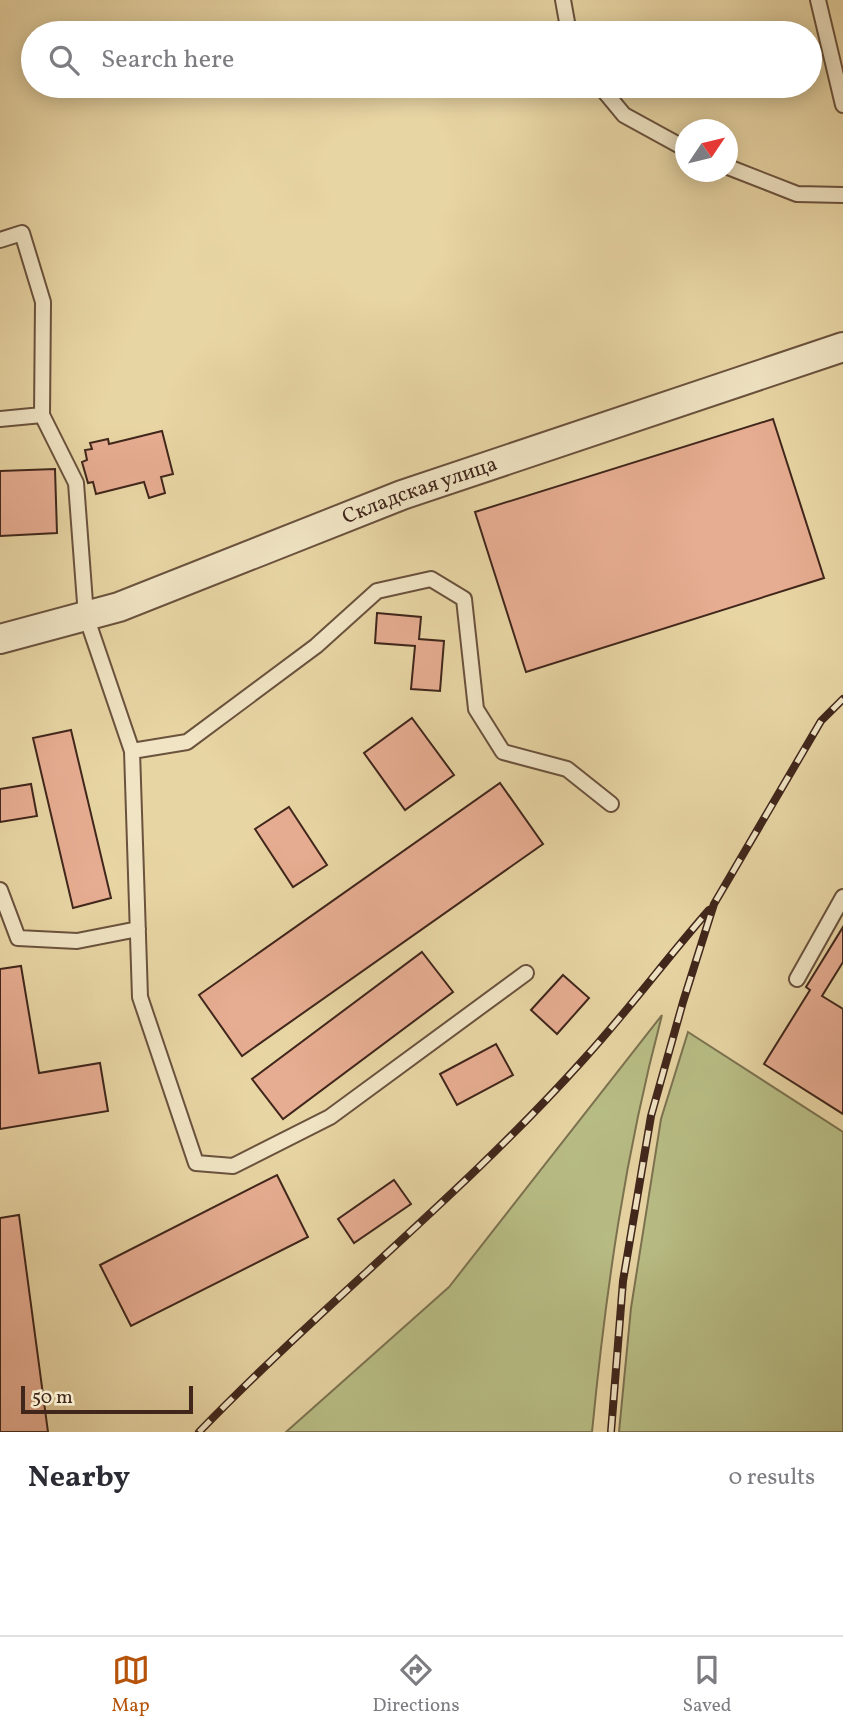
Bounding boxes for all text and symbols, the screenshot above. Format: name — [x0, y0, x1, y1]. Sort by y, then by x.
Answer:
search box — [21, 21, 822, 98]
icon: search — [45, 41, 83, 79]
text: Search here — [101, 42, 234, 78]
north arrow — [675, 119, 738, 182]
street label: Складская улица — [338, 449, 501, 532]
scale bar — [21, 1383, 192, 1415]
text: 50 m — [32, 1385, 73, 1411]
text: Nearby — [28, 1457, 130, 1499]
text: 0 results — [728, 1462, 815, 1494]
tab: Map — [111, 1651, 150, 1719]
tab: Directions — [373, 1651, 460, 1719]
tab: Saved — [683, 1651, 731, 1719]

